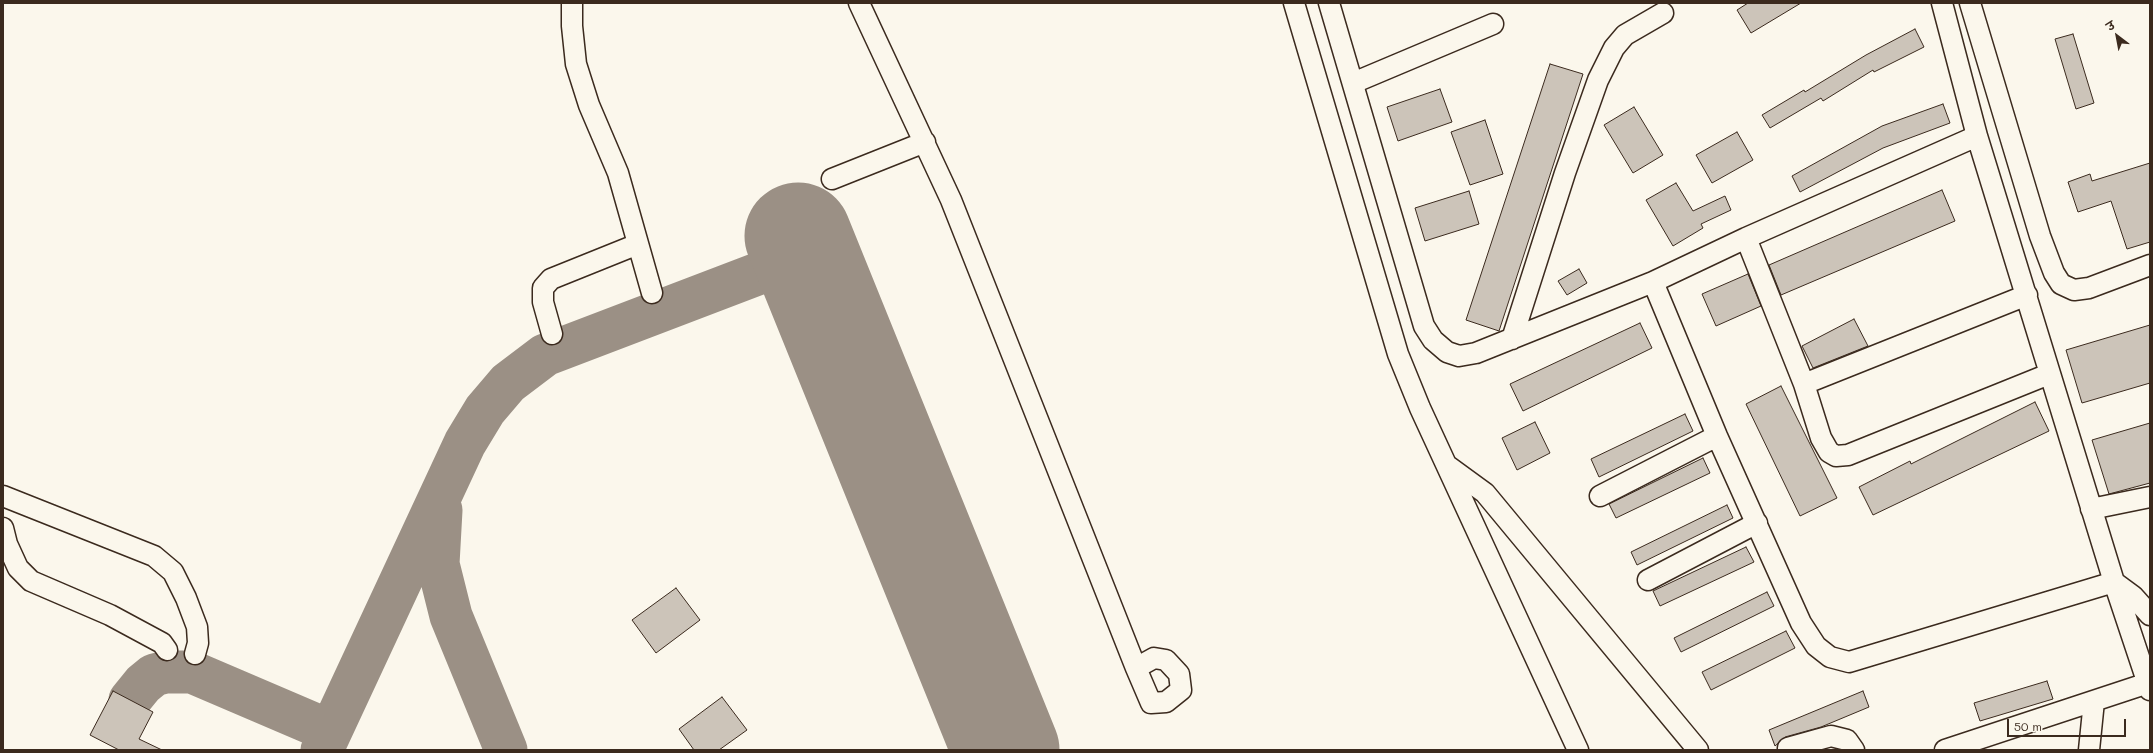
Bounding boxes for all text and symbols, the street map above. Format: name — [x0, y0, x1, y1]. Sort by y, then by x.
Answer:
north arrow — [2097, 16, 2137, 56]
text: उ — [2103, 17, 2117, 34]
scale bar — [2009, 711, 2128, 737]
text: 50 m — [2014, 718, 2042, 734]

